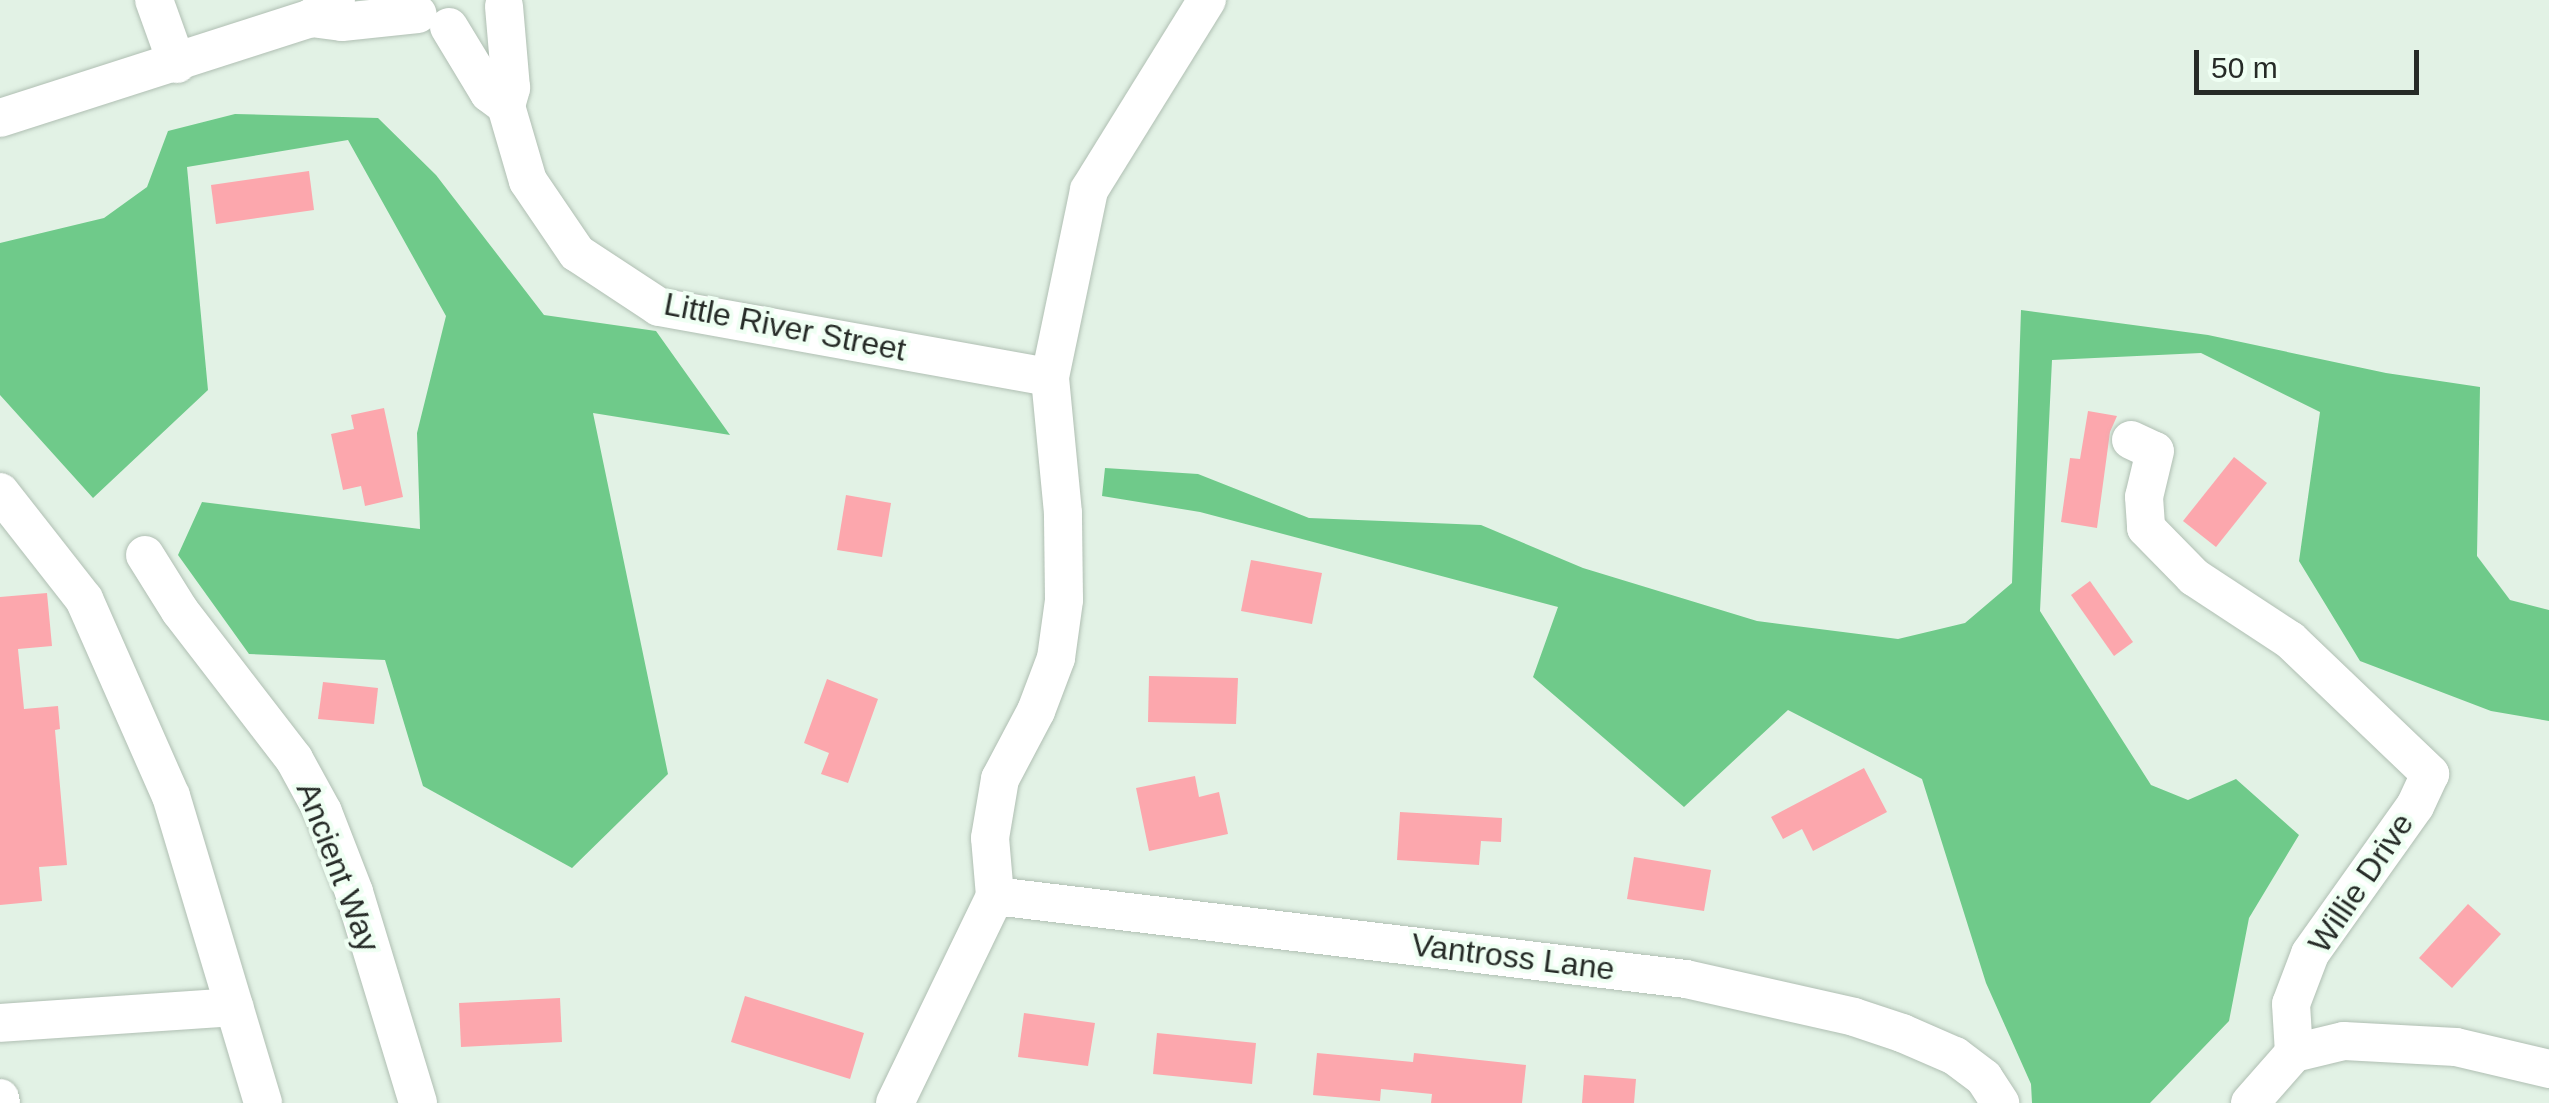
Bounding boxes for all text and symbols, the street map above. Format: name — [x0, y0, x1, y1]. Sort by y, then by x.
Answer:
scale bar — [2199, 30, 2424, 92]
text: 50 m — [2211, 51, 2278, 84]
street label: Little River Street — [661, 285, 909, 369]
street label: Ancient Way — [288, 777, 388, 957]
street label: Willie Drive — [2300, 806, 2422, 960]
street label: Vantross Lane — [1409, 926, 1617, 988]

